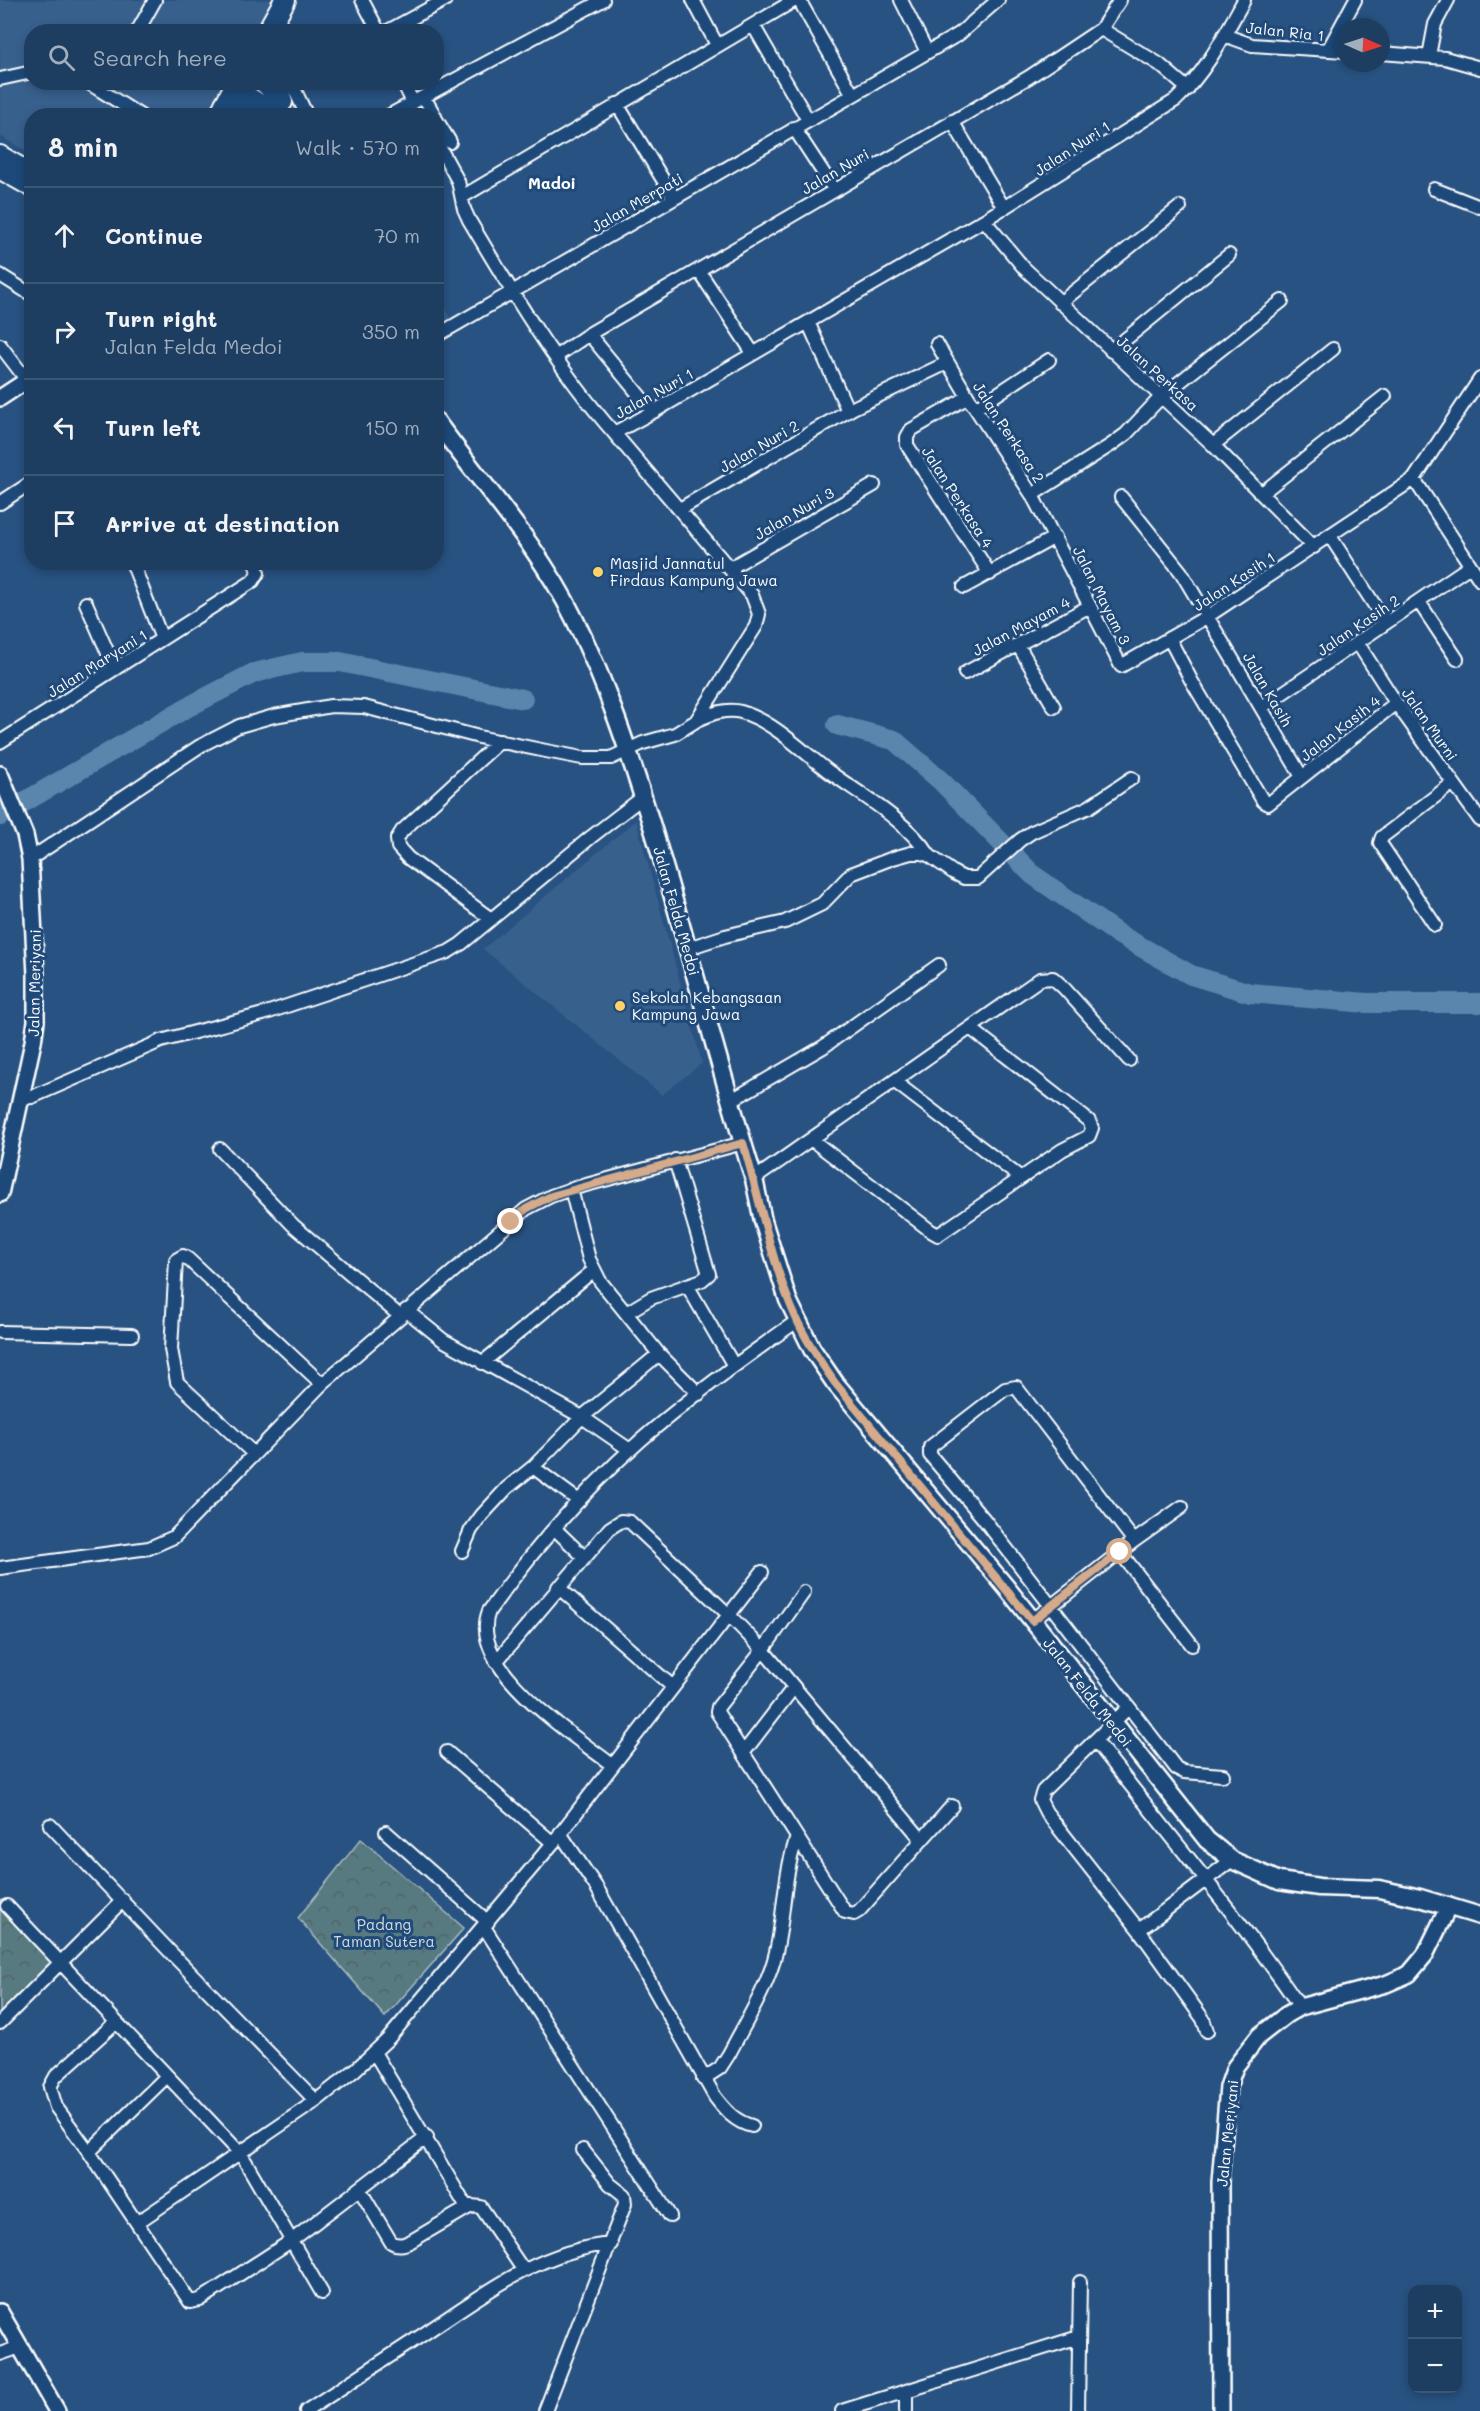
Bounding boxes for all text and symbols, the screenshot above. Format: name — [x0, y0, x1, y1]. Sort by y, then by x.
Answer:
street label: Jalan Ria 1 — [1245, 17, 1325, 45]
north arrow — [1336, 18, 1390, 72]
search box — [24, 24, 444, 90]
icon: search — [45, 41, 78, 74]
text: Search here — [93, 43, 227, 72]
street label: Jalan Nuri 1 — [1030, 116, 1114, 180]
text: 8 min — [48, 130, 118, 164]
text: Walk · 570 m — [295, 134, 420, 160]
street label: Jalan Nuri — [797, 144, 873, 198]
street label: Jalan Merpati — [588, 168, 686, 236]
district label: Madoi — [528, 172, 576, 193]
icon: ahead — [48, 219, 81, 252]
text: Continue — [105, 221, 203, 250]
text: 70 m — [374, 222, 420, 248]
text: Turn right — [105, 304, 217, 333]
icon: right — [48, 315, 81, 348]
text: 350 m — [362, 318, 420, 344]
street label: Jalan Perkasa — [1113, 331, 1203, 415]
text: Jalan Felda Medoi — [105, 333, 283, 359]
street label: Jalan Nuri 1 — [611, 363, 697, 423]
street label: Jalan Perkasa 2 — [969, 378, 1049, 486]
icon: left — [48, 411, 81, 444]
text: Turn left — [105, 413, 201, 442]
text: 150 m — [365, 414, 420, 440]
street label: Jalan Nuri 2 — [716, 415, 802, 477]
street label: Jalan Perkasa 4 — [918, 442, 998, 552]
street label: Jalan Nuri 3 — [751, 482, 838, 544]
icon: arrive — [48, 507, 81, 540]
text: Arrive at destination — [105, 509, 340, 538]
street label: Jalan Mayam 3 — [1069, 542, 1135, 648]
street label: Jalan Kasih 1 — [1189, 547, 1279, 615]
place label: Masjid Jannatul Firdaus Kampung Jawa — [610, 553, 778, 590]
marker: Masjid Jannatul Firdaus Kampung Jawa — [591, 565, 605, 579]
street label: Jalan Kasih 2 — [1313, 590, 1403, 660]
street label: Jalan Mayam 4 — [969, 592, 1073, 660]
street label: Jalan Maryani 1 — [43, 624, 151, 702]
street label: Jalan Kasih — [1239, 648, 1297, 730]
street label: Jalan Murni — [1398, 684, 1462, 764]
street label: Jalan Kasih 4 — [1296, 690, 1384, 765]
street label: Jalan Felda Medoi — [649, 844, 705, 978]
street label: Jalan Meriyani — [23, 929, 45, 1037]
place label: Sekolah Kebangsaan Kampung Jawa — [632, 987, 782, 1024]
marker: Sekolah Kebangsaan Kampung Jawa — [613, 999, 627, 1013]
route end — [497, 1208, 523, 1234]
route start — [1106, 1538, 1132, 1564]
street label: Jalan Felda Medoi — [1039, 1633, 1137, 1751]
park label: Padang Taman Sutera — [333, 1914, 435, 1951]
street label: Jalan Meriyani — [1211, 2079, 1243, 2187]
map controls — [1408, 2285, 1462, 2393]
button: + — [1408, 2285, 1462, 2339]
button: − — [1408, 2339, 1462, 2393]

